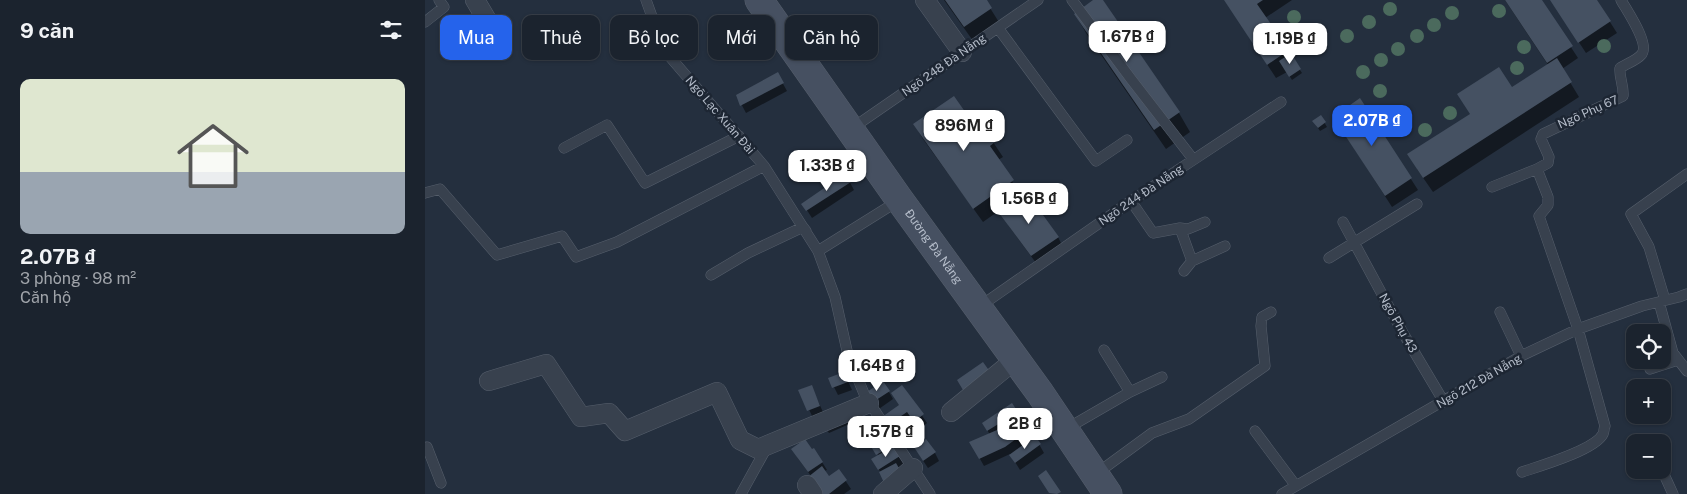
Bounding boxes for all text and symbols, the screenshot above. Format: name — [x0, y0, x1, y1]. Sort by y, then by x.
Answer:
chip: Mua — [440, 15, 512, 60]
chip: Thuê — [522, 15, 600, 60]
chip: Bộ lọc — [610, 15, 698, 60]
chip: Mới — [708, 15, 775, 60]
chip: Căn hộ — [785, 15, 878, 60]
icon: filters — [377, 16, 405, 44]
text: 9 căn — [20, 18, 74, 43]
pin: 1.67B ₫ — [1081, 20, 1173, 63]
pin: 1.19B ₫ — [1244, 22, 1336, 65]
text: 1.67B ₫ — [1100, 27, 1154, 46]
text: 1.19B ₫ — [1264, 29, 1316, 48]
street label: Ngõ 248 Đà Nẵng — [899, 31, 989, 99]
street label: Ngõ Lạc Xuân Đài — [683, 73, 757, 157]
street label: Ngõ Phụ 67 — [1556, 92, 1620, 132]
pin: 2.07B ₫ — [1326, 104, 1418, 147]
pin: 896M ₫ — [923, 110, 1005, 152]
icon: home — [168, 111, 258, 201]
text: 2.07B ₫ — [1343, 111, 1401, 130]
text: 896M ₫ — [935, 116, 993, 135]
pin: 1.33B ₫ — [781, 150, 873, 192]
text: 1.33B ₫ — [799, 156, 855, 175]
street label: Ngõ 244 Đà Nẵng — [1096, 161, 1186, 229]
pin: 1.56B ₫ — [983, 182, 1075, 225]
text: 1.56B ₫ — [1001, 189, 1057, 208]
street label: Đường Đà Nẵng — [902, 206, 965, 286]
text: 2.07B ₫ — [20, 244, 96, 269]
text: 3 phòng · 98 m² — [20, 269, 136, 288]
text: Căn hộ — [20, 288, 71, 307]
street label: Ngõ Phụ 43 — [1376, 291, 1420, 355]
map controls — [1626, 324, 1671, 479]
button: locate — [1626, 324, 1671, 369]
pin: 1.64B ₫ — [831, 350, 923, 392]
street label: Ngõ 212 Đà Nẵng — [1434, 351, 1524, 411]
text: 1.64B ₫ — [849, 356, 905, 375]
button: + — [1626, 379, 1671, 424]
pin: 2B ₫ — [995, 408, 1055, 450]
text: 2B ₫ — [1008, 414, 1042, 433]
pin: 1.57B ₫ — [840, 416, 932, 458]
text: 1.57B ₫ — [858, 422, 914, 441]
button: − — [1626, 434, 1671, 479]

